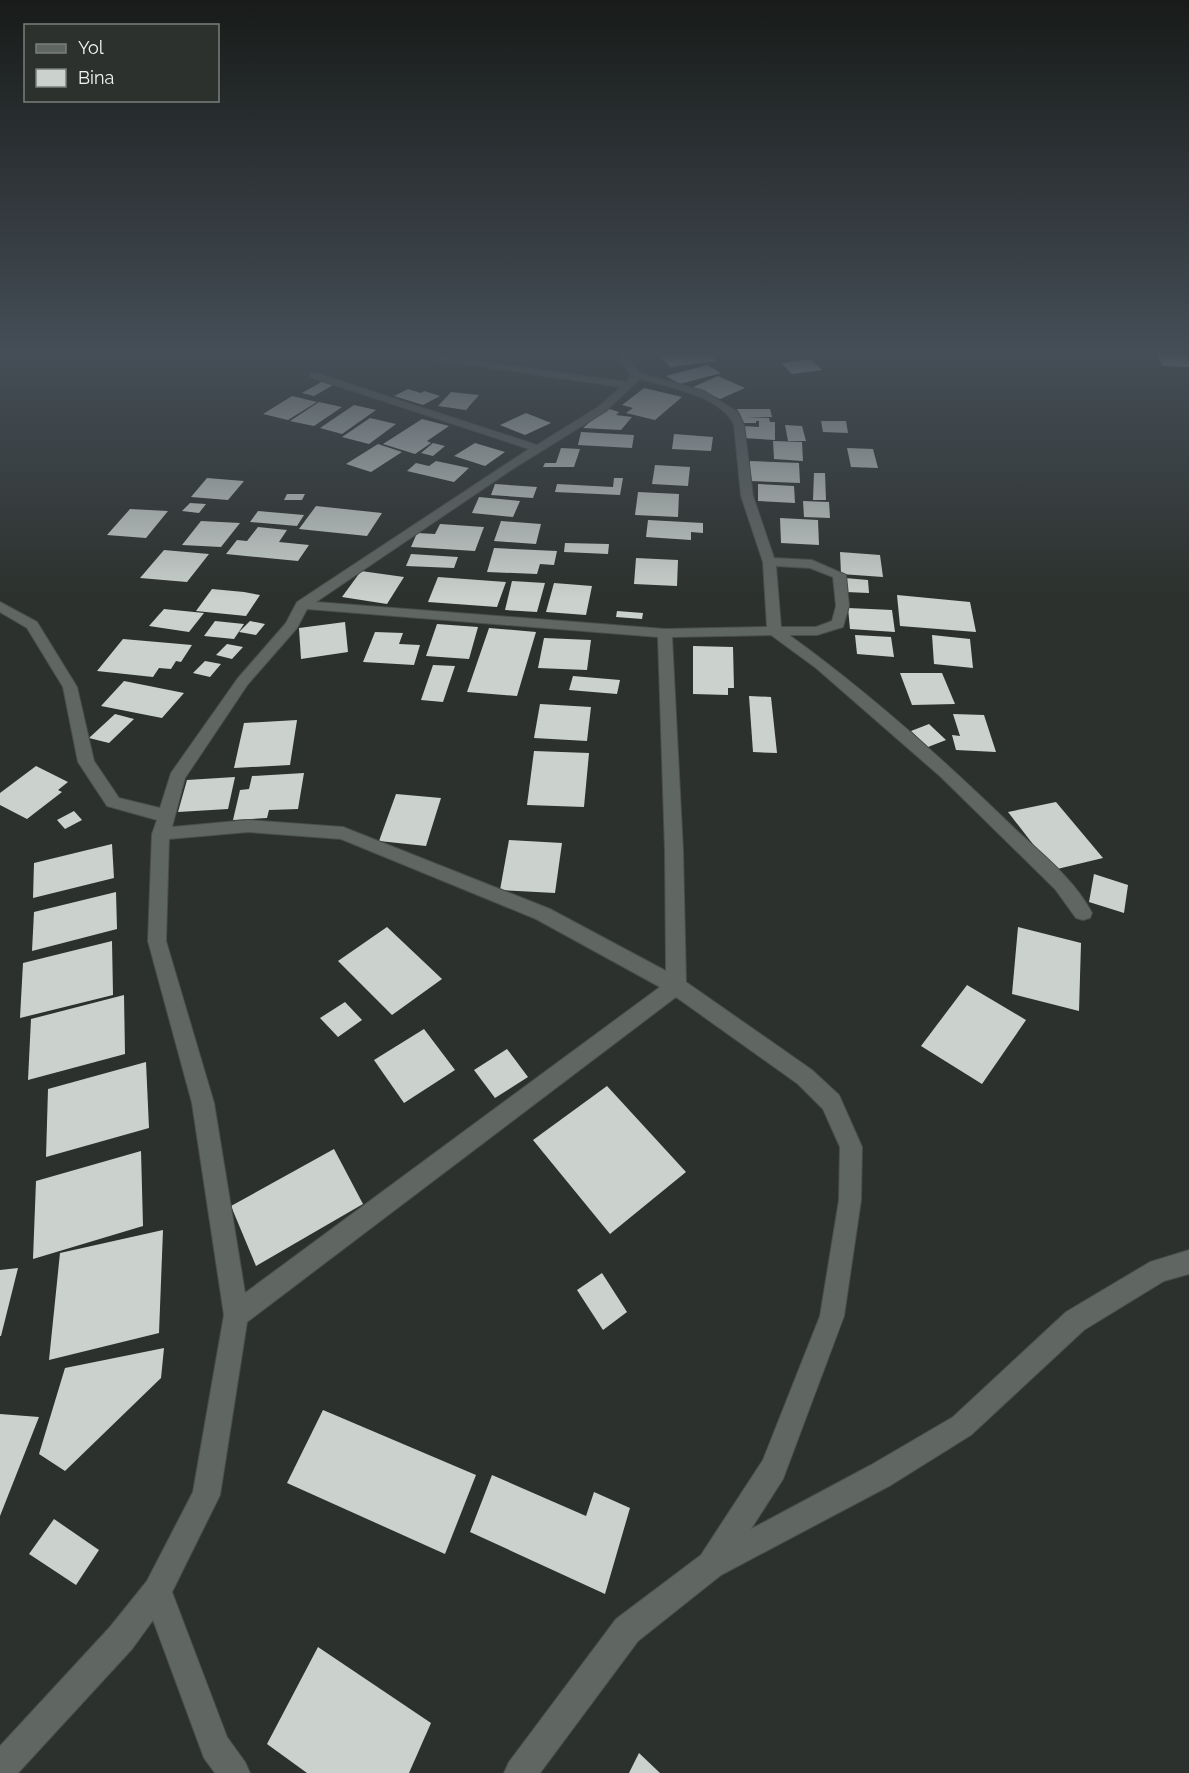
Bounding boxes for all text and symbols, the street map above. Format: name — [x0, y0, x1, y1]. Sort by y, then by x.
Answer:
legend — [24, 24, 219, 102]
text: Yol — [78, 37, 104, 58]
text: Bina — [78, 67, 114, 88]

